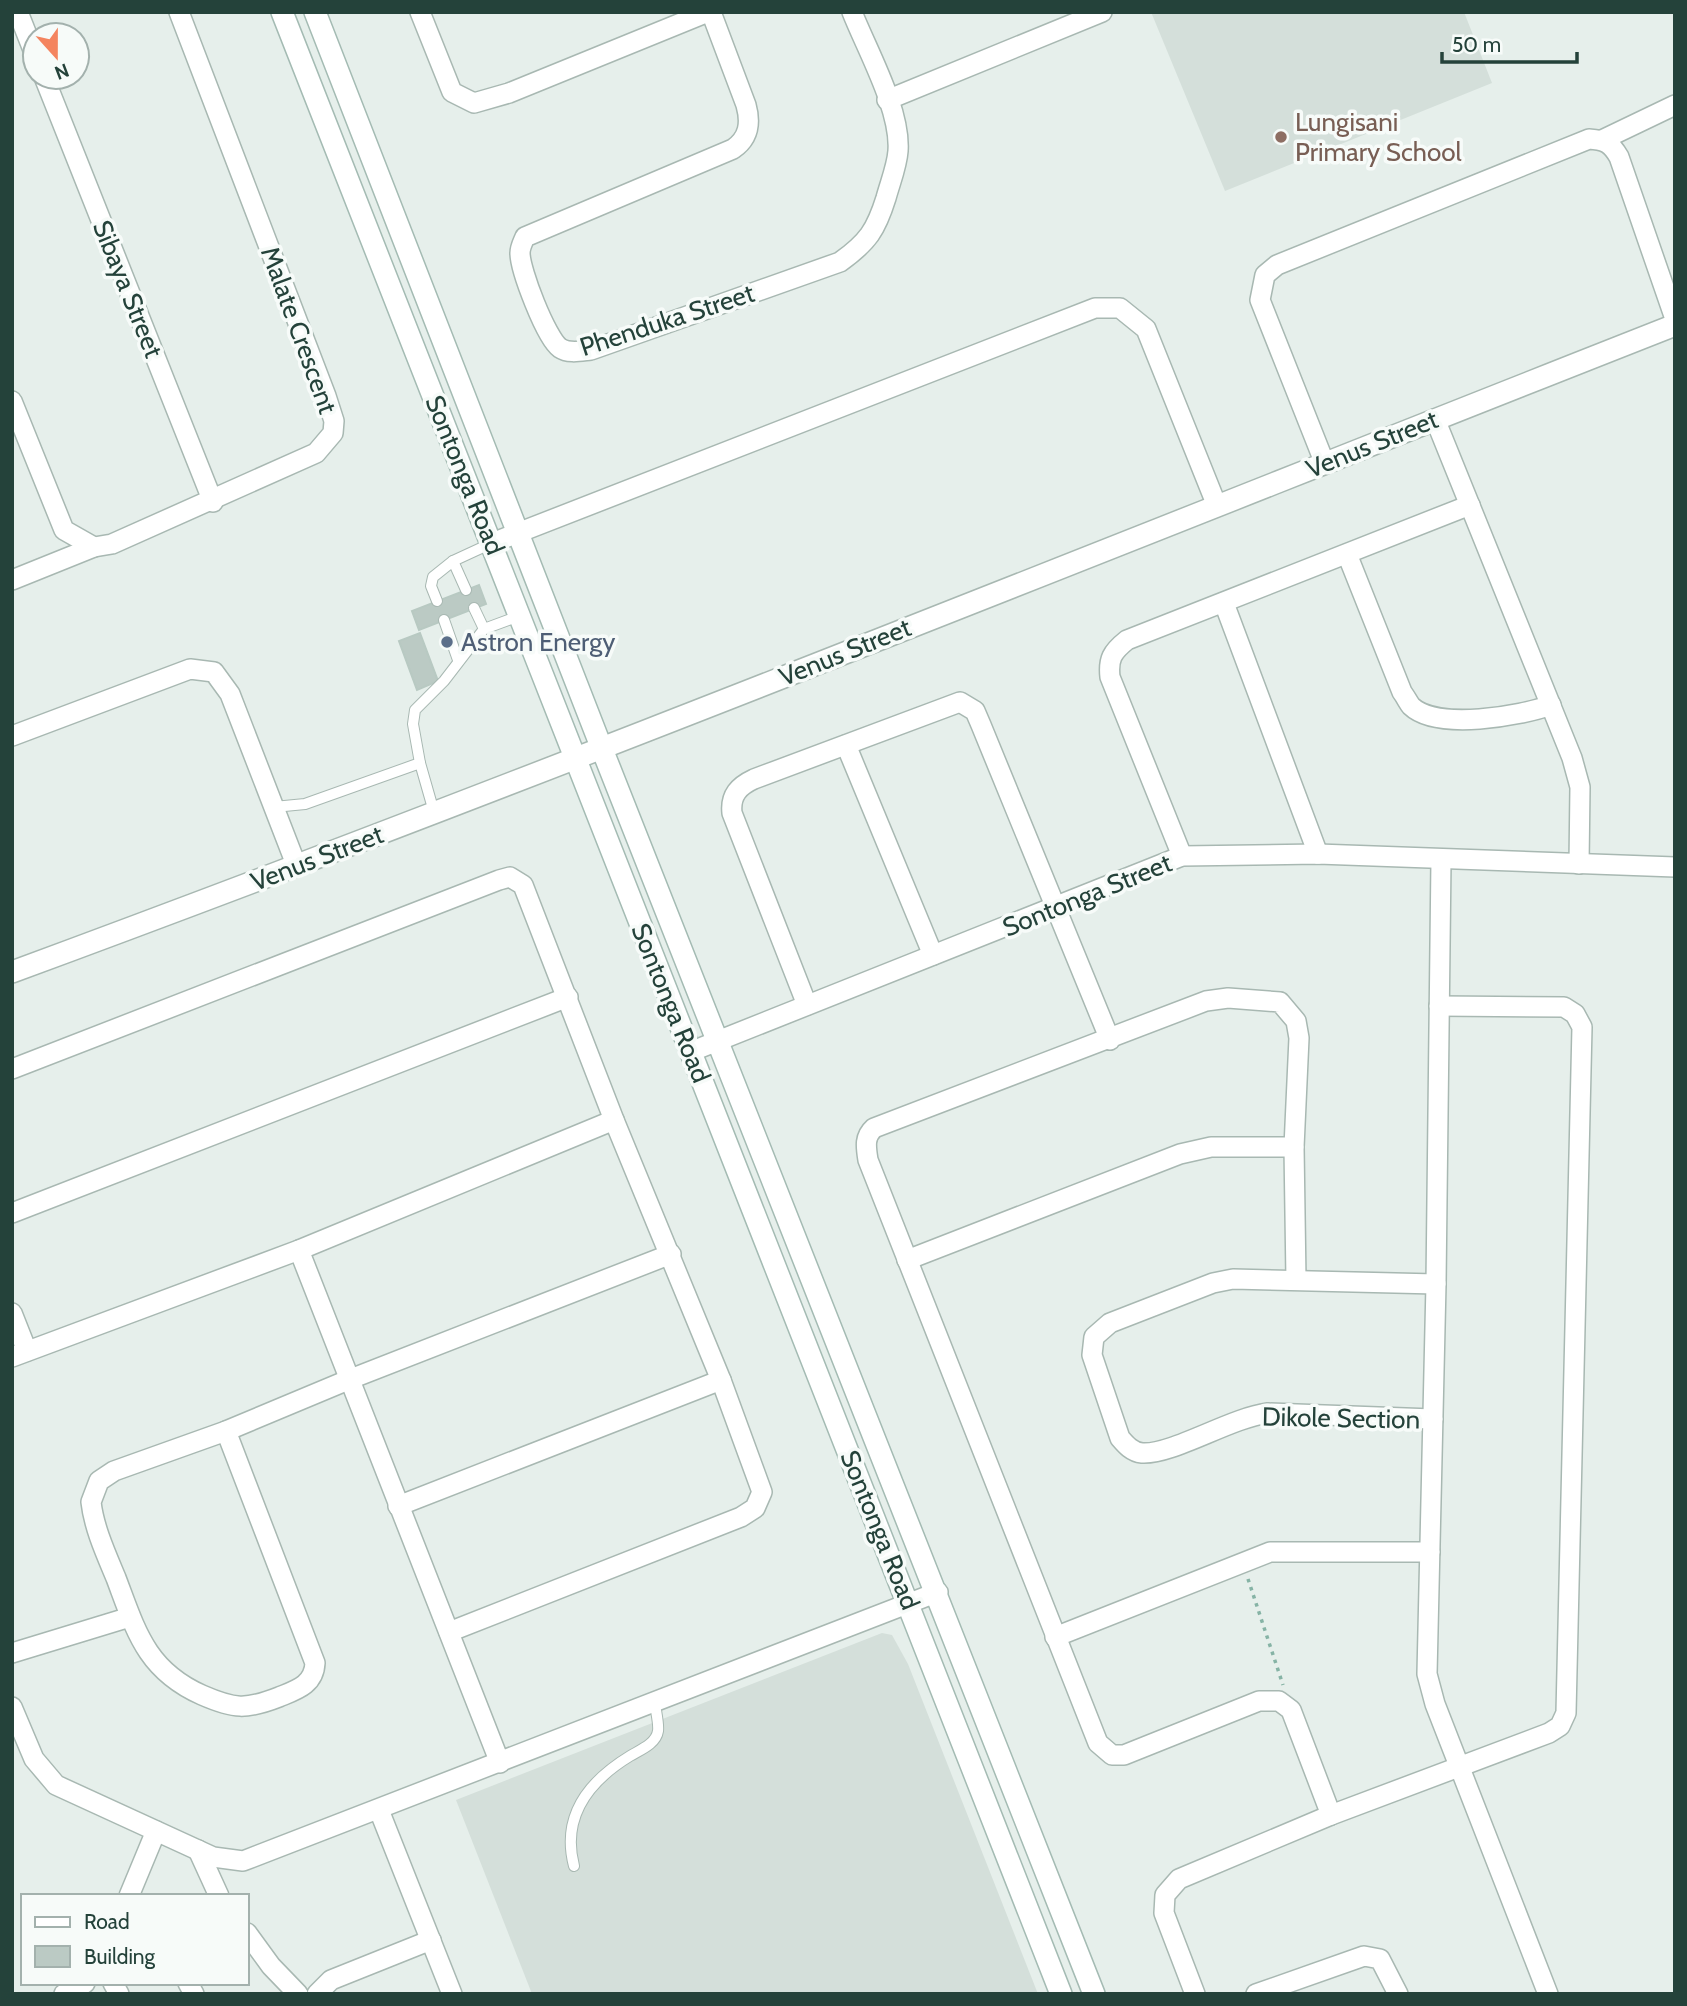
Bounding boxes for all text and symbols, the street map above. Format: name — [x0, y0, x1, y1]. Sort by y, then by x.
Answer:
north arrow — [21, 21, 91, 91]
scale bar — [1442, 21, 1577, 65]
text: 50 m — [1452, 32, 1501, 57]
text: N — [52, 58, 72, 85]
place label: Lungisani Primary School — [1295, 106, 1462, 168]
marker: Lungisani Primary School — [1273, 129, 1289, 145]
street label: Sibaya Street — [86, 216, 170, 362]
street label: Malate Crescent — [254, 242, 344, 418]
street label: Phenduka Street — [576, 277, 758, 363]
street label: Sontonga Road — [419, 391, 511, 559]
street label: Venus Street — [1301, 403, 1443, 485]
street label: Venus Street — [774, 611, 916, 693]
place label: Astron Energy — [461, 626, 615, 658]
marker: Astron Energy — [439, 634, 455, 650]
street label: Venus Street — [246, 818, 388, 898]
street label: Sontonga Street — [998, 846, 1176, 943]
street label: Sontonga Road — [625, 919, 717, 1087]
street label: Dikole Section — [1262, 1401, 1420, 1435]
street label: Sontonga Road — [834, 1446, 926, 1614]
legend — [21, 1894, 248, 1985]
text: Road — [84, 1909, 130, 1934]
text: Building — [84, 1944, 156, 1969]

